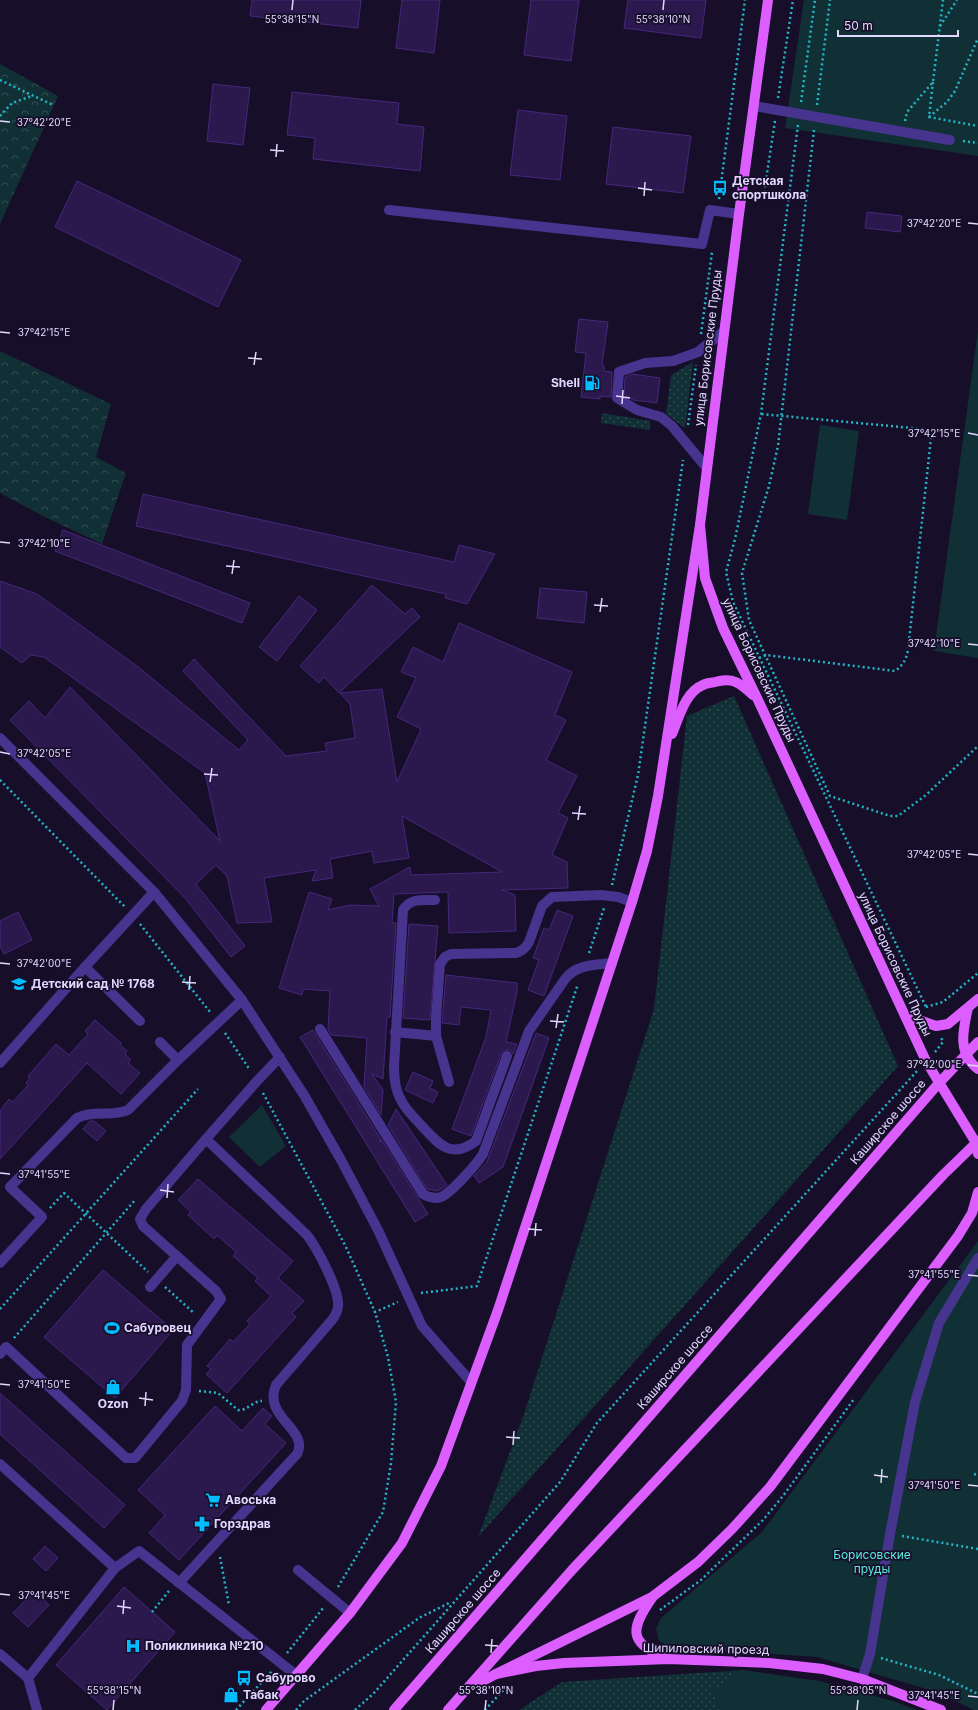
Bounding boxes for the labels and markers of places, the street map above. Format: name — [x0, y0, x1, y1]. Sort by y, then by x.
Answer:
place label: Детская спортшкола — [732, 173, 806, 202]
bus stop icon: Детская спортшкола — [711, 179, 729, 197]
fuel station icon: Shell — [583, 374, 601, 392]
place label: Shell — [551, 375, 580, 390]
school or university icon: Детский сад № 1768 — [10, 975, 28, 993]
place label: Детский сад № 1768 — [31, 976, 155, 991]
sports icon: Сабуровец — [103, 1319, 121, 1337]
place label: Сабуровец — [124, 1320, 191, 1335]
shop icon: Ozon — [104, 1378, 122, 1396]
place label: Ozon — [98, 1396, 128, 1411]
supermarket icon: Авоська — [204, 1491, 222, 1509]
place label: Авоська — [225, 1492, 276, 1507]
pharmacy icon: Горздрав — [193, 1515, 211, 1533]
place label: Горздрав — [214, 1516, 271, 1531]
hospital icon: Поликлиника №210 — [124, 1637, 142, 1655]
place label: Поликлиника №210 — [145, 1638, 264, 1653]
bus stop icon: Сабурово — [235, 1669, 253, 1687]
place label: Сабурово — [256, 1670, 316, 1685]
shop icon: Табак — [222, 1686, 240, 1704]
place label: Табак — [243, 1687, 278, 1702]

